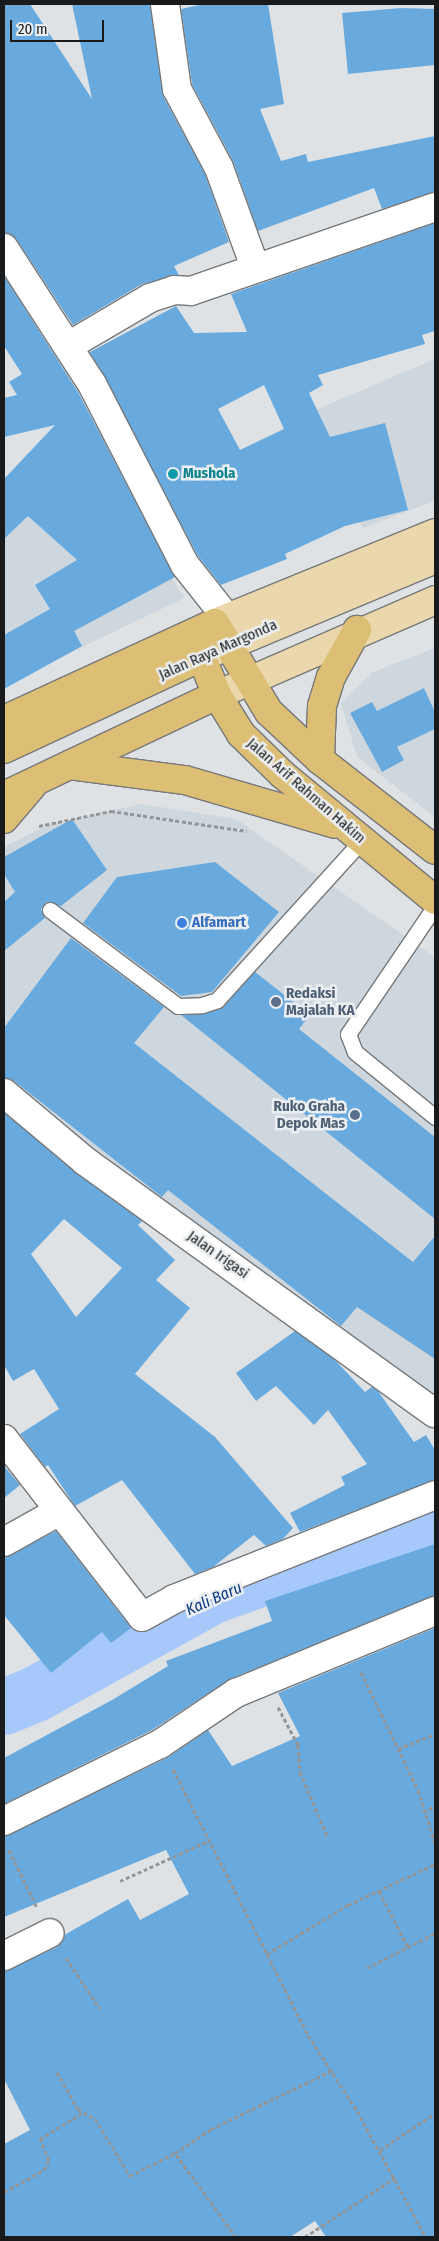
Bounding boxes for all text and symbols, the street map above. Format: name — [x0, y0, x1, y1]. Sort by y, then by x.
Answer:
scale bar — [12, 10, 106, 42]
text: 20 m — [18, 20, 48, 38]
place label: Mushola — [183, 465, 235, 483]
marker: Mushola — [167, 468, 179, 480]
street label: Jalan Raya Margonda — [156, 616, 280, 684]
street label: Jalan Arif Rahman Hakim — [243, 735, 369, 847]
place label: Alfamart — [192, 914, 246, 932]
marker: Alfamart — [176, 917, 188, 929]
place label: Redaksi Majalah KA — [286, 984, 355, 1019]
marker: Redaksi Majalah KA — [270, 996, 282, 1008]
place label: Ruko Graha Depok Mas — [274, 1097, 345, 1132]
marker: Ruko Graha Depok Mas — [349, 1109, 361, 1121]
street label: Jalan Irigasi — [184, 1227, 252, 1283]
water label: Kali Baru — [183, 1578, 245, 1620]

